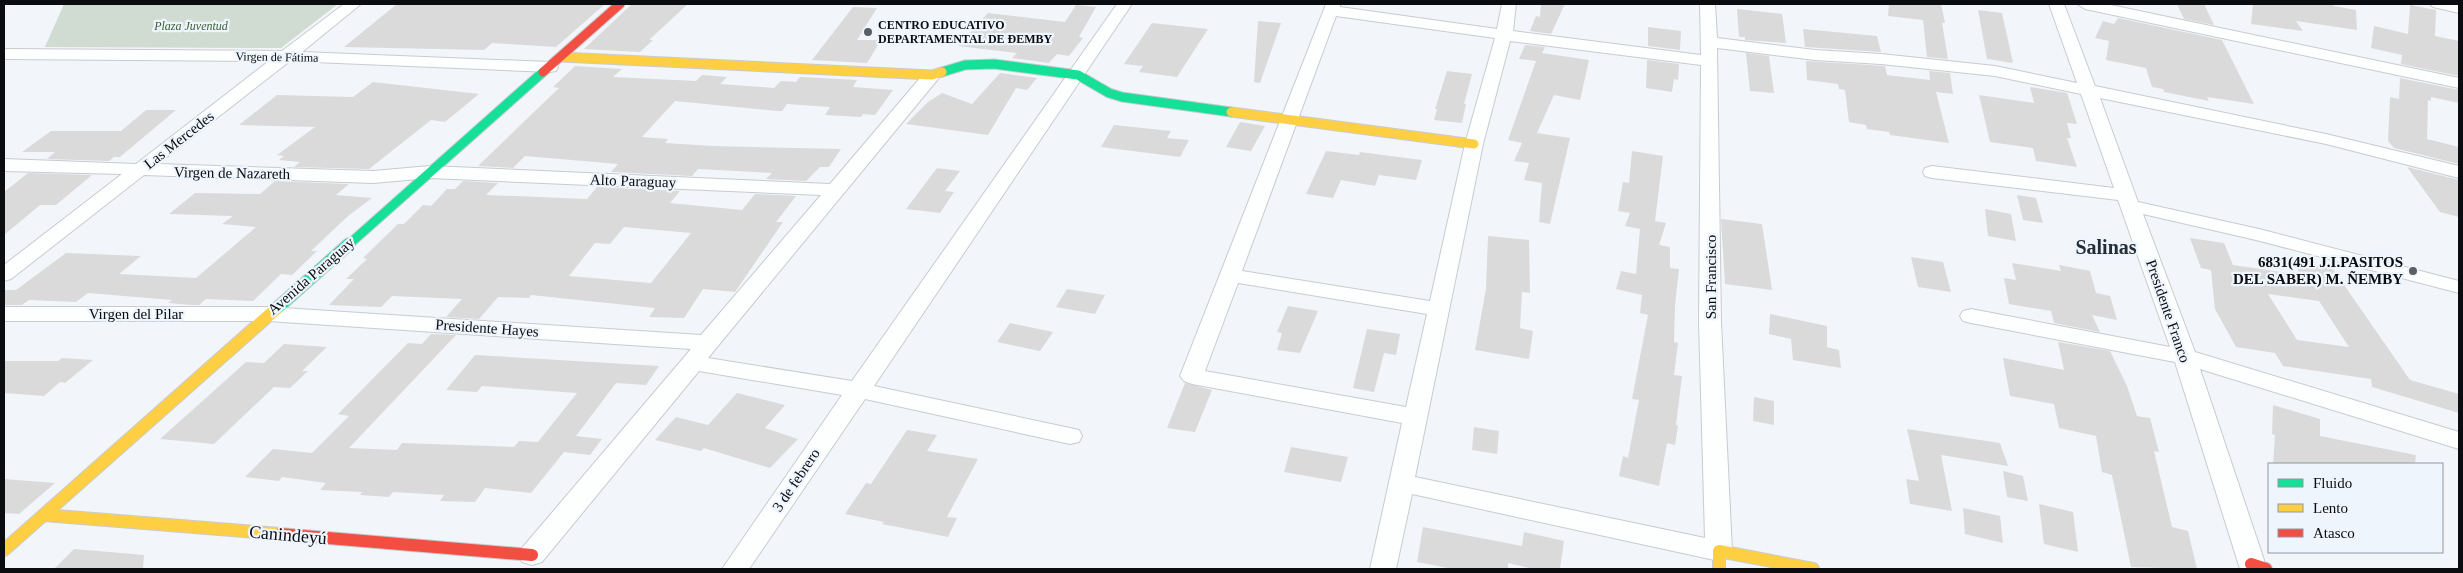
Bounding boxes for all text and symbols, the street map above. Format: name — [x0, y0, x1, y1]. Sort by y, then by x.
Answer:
place label: CENTRO EDUCATIVO DEPARTAMENTAL DE ÐEMBY — [878, 18, 1053, 46]
park label: Plaza Juventud — [153, 19, 229, 33]
marker: CENTRO EDUCATIVO DEPARTAMENTAL DE ÐEMBY — [862, 26, 874, 38]
street label: Virgen de Fátima — [235, 49, 319, 65]
street label: Las Mercedes — [141, 108, 217, 172]
street label: Virgen de Nazareth — [174, 164, 291, 182]
street label: Alto Paraguay — [590, 172, 677, 191]
street label: Avenida Paraguay — [265, 234, 358, 318]
street label: San Francisco — [1703, 235, 1719, 319]
district label: Salinas — [2075, 236, 2137, 258]
place label: 6831(491 J.I.PASITOS DEL SABER) M. ÑEMBY — [2233, 254, 2403, 288]
street label: Presidente Franco — [2143, 257, 2193, 365]
marker: 6831(491 J.I.PASITOS DEL SABER) M. ÑEMBY — [2407, 265, 2419, 277]
street label: Virgen del Pilar — [89, 306, 183, 322]
street label: Presidente Hayes — [435, 316, 539, 340]
street label: 3 de febrero — [769, 445, 823, 515]
legend — [2268, 463, 2443, 553]
text: Fluido — [2313, 475, 2352, 491]
text: Lento — [2313, 500, 2348, 516]
street label: Canindeyú — [248, 522, 328, 548]
text: Atasco — [2313, 525, 2355, 541]

